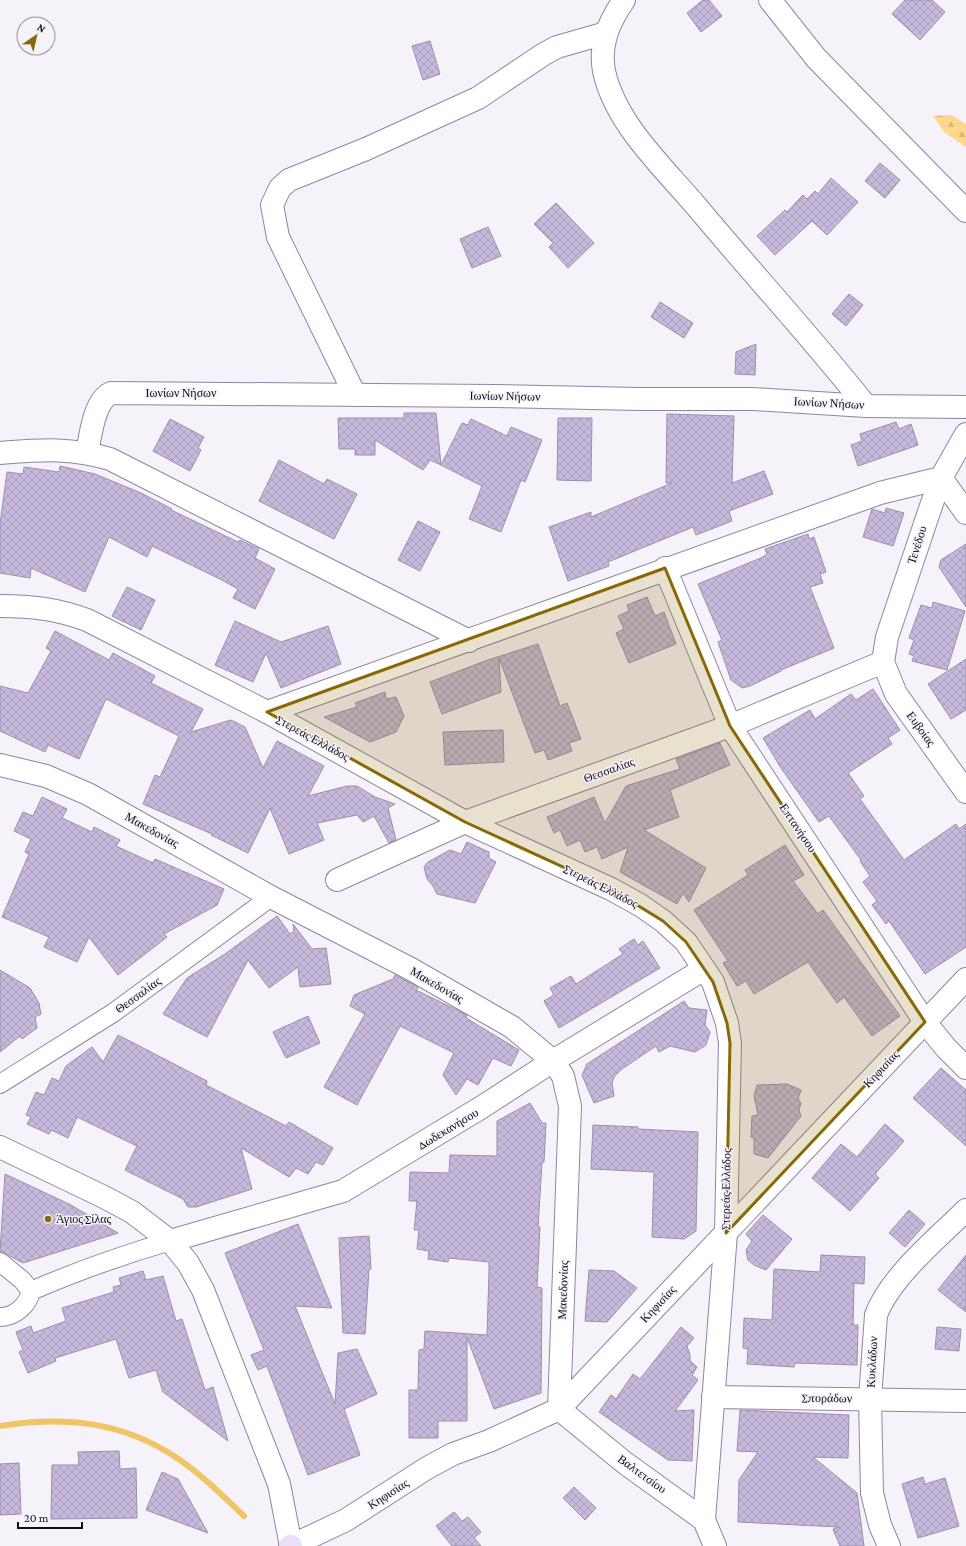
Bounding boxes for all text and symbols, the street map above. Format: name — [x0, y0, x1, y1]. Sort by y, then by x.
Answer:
north arrow — [16, 16, 56, 56]
text: N — [35, 21, 48, 35]
street label: Ιωνίων Νήσων — [146, 386, 217, 400]
street label: Ιωνίων Νήσων — [469, 388, 541, 404]
street label: Ιωνίων Νήσων — [793, 394, 865, 412]
street label: Τενέδου — [904, 524, 930, 566]
street label: Ευβοίας — [904, 709, 938, 749]
street label: Στερεάς Ελλάδος — [274, 712, 352, 764]
street label: Θεσσαλίας — [582, 754, 637, 786]
street label: Επτανήσου — [777, 801, 819, 855]
street label: Μακεδονίας — [123, 809, 182, 851]
street label: Στερεάς Ελλάδος — [561, 861, 641, 911]
street label: Μακεδονίας — [408, 964, 466, 1006]
street label: Θεσσαλίας — [112, 974, 164, 1016]
street label: Κηφισίας — [860, 1047, 902, 1091]
street label: Δωδεκανήσου — [415, 1105, 481, 1153]
street label: Στερεάς Ελλάδος — [718, 1148, 734, 1230]
place label: Άγιος Σίλας — [56, 1212, 111, 1226]
marker: Άγιος Σίλας — [43, 1214, 53, 1224]
street label: Μακεδονίας — [555, 1260, 571, 1320]
street label: Κηφισίας — [637, 1282, 679, 1326]
street label: Κυκλάδων — [864, 1335, 880, 1388]
street label: Σποράδων — [802, 1391, 853, 1405]
street label: Βαλτετσίου — [615, 1452, 669, 1496]
street label: Κηφισίας — [365, 1476, 411, 1512]
scale bar — [18, 1504, 82, 1530]
text: 20 m — [24, 1511, 49, 1525]

